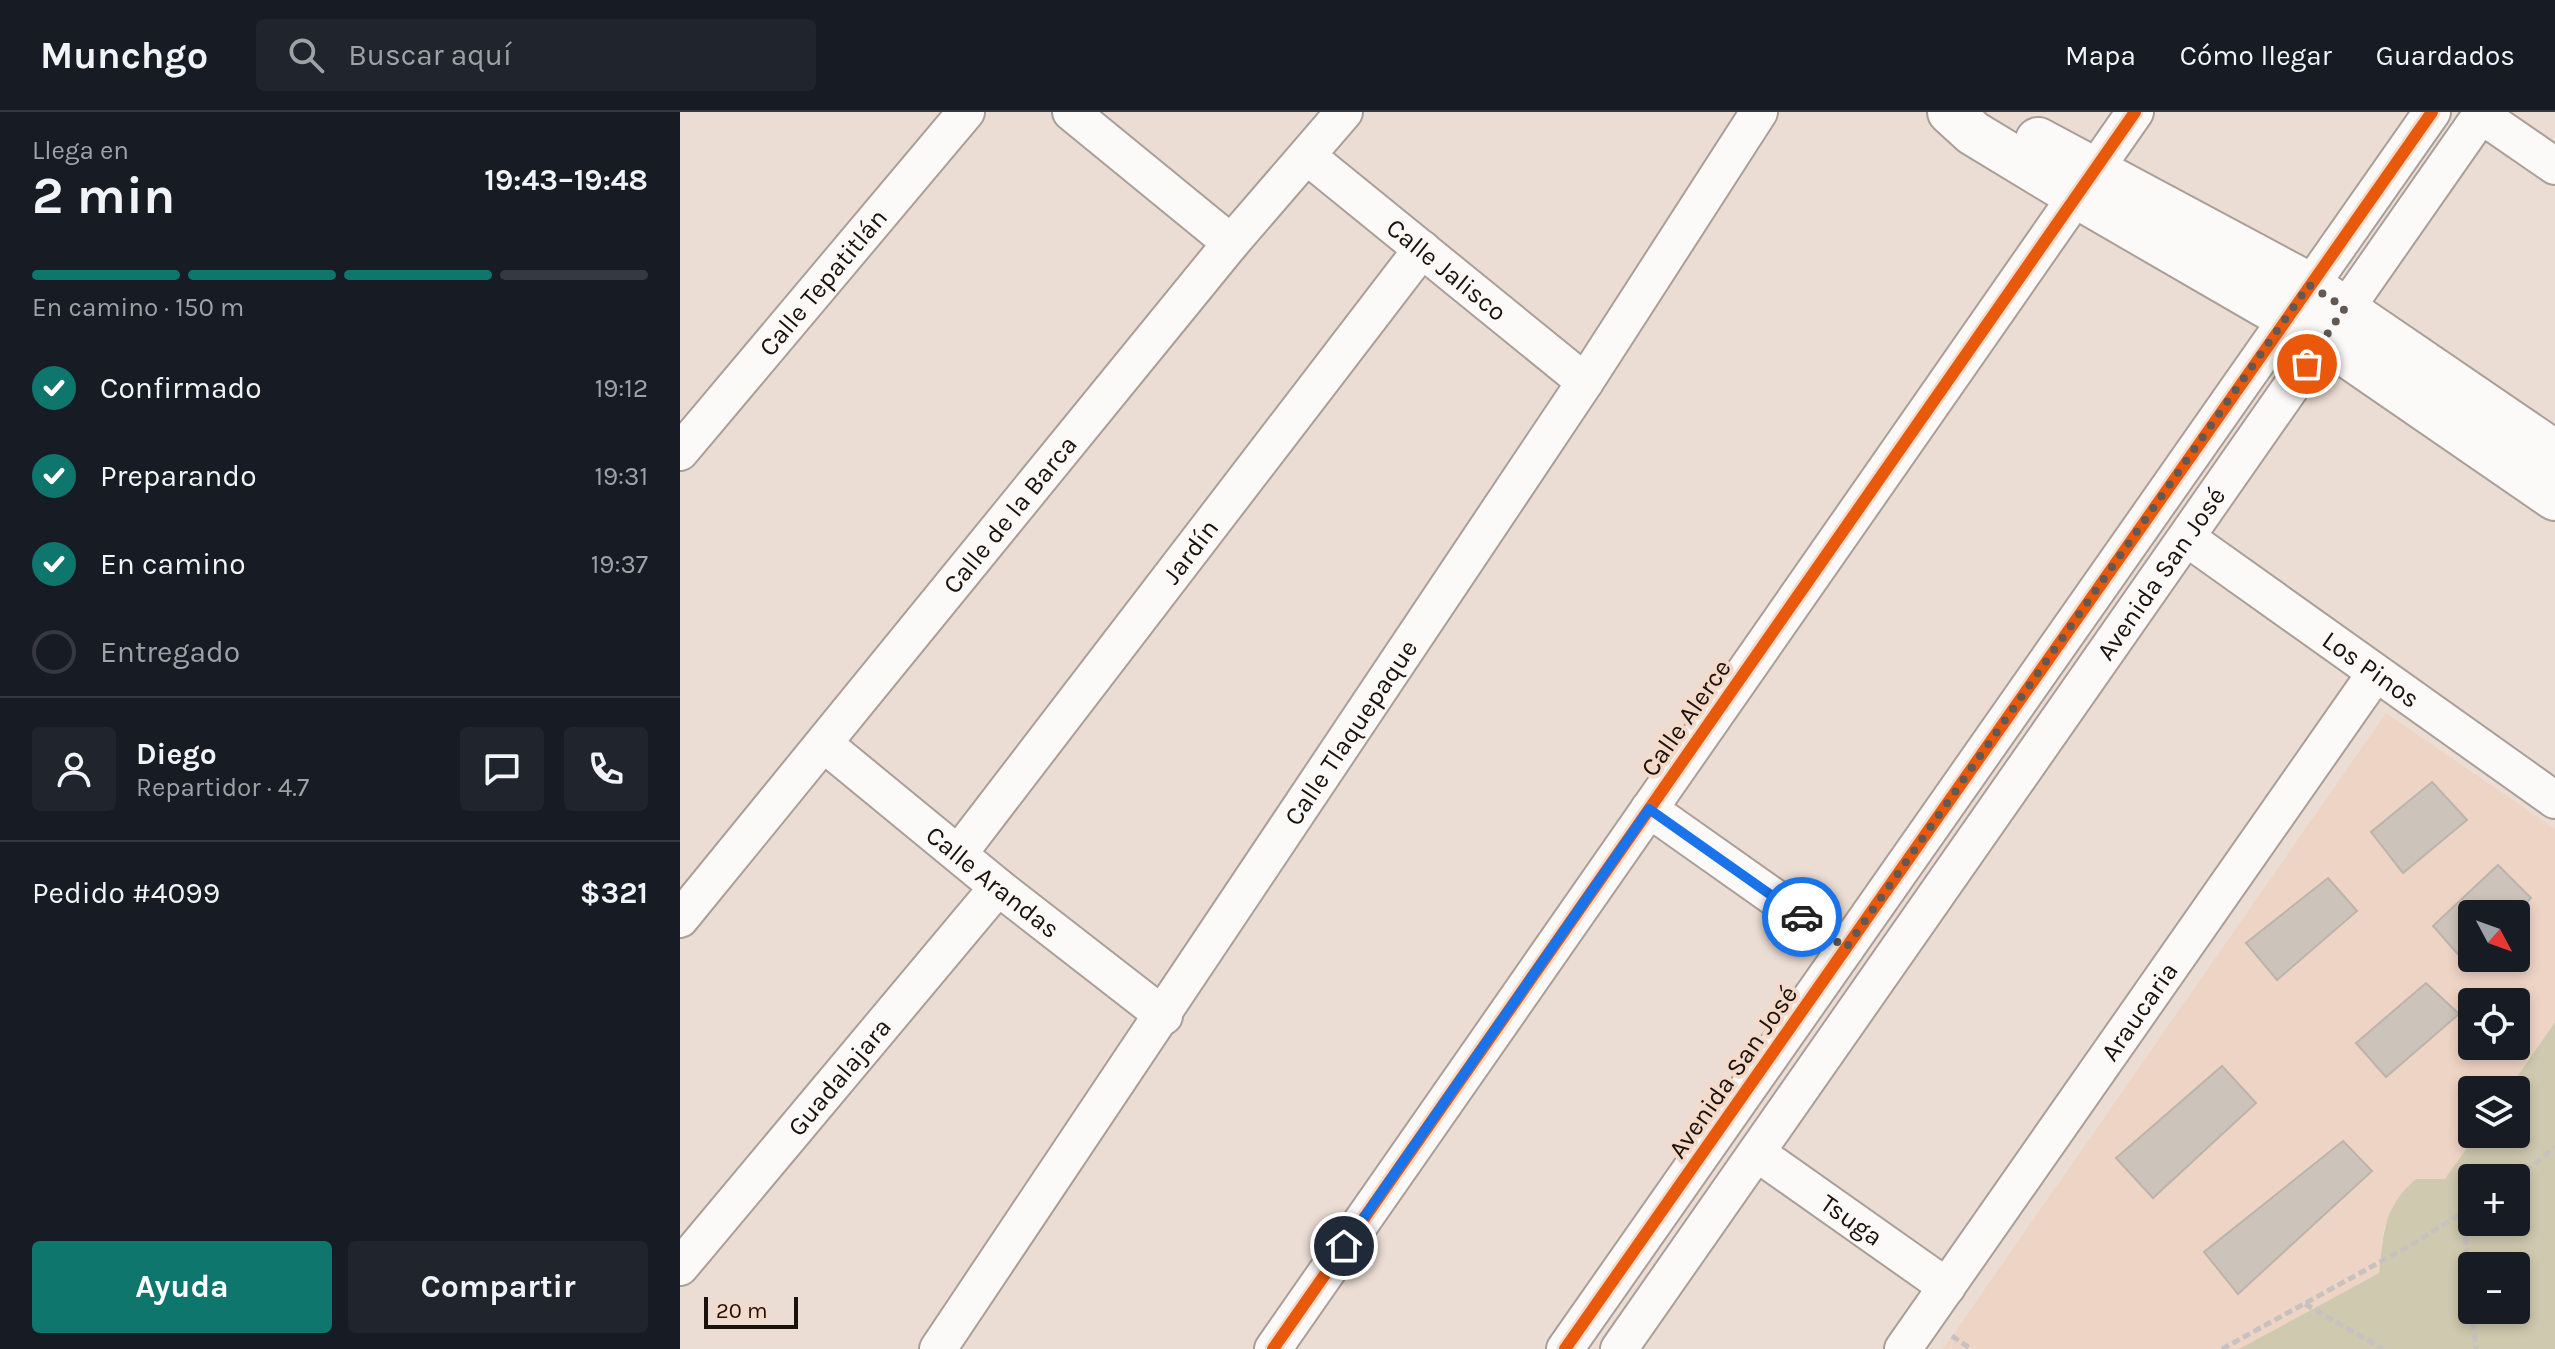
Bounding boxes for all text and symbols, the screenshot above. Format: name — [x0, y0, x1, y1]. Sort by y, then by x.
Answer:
search box — [256, 19, 816, 91]
text: Munchgo — [40, 33, 208, 78]
icon: search — [284, 33, 328, 77]
text: Buscar aquí — [348, 37, 512, 73]
text: Mapa — [2065, 39, 2136, 72]
text: Cómo llegar — [2180, 39, 2332, 72]
text: Guardados — [2376, 39, 2515, 72]
text: Llega en — [32, 135, 129, 166]
text: 19:43–19:48 — [484, 162, 648, 198]
text: 2 min — [32, 165, 175, 226]
street label: Calle Tepatitlán — [752, 202, 894, 362]
street label: Calle Jalisco — [1380, 212, 1513, 327]
text: En camino · 150 m — [32, 292, 244, 323]
pin — [2273, 330, 2341, 398]
icon: bag — [2285, 342, 2329, 386]
icon: check — [32, 366, 76, 410]
text: Confirmado — [100, 370, 262, 406]
text: 19:12 — [595, 373, 648, 404]
street label: Calle de la Barca — [936, 429, 1083, 600]
icon: check — [32, 454, 76, 498]
text: Preparando — [100, 458, 257, 494]
text: 19:31 — [594, 461, 648, 492]
street label: Avenida San José — [2090, 481, 2232, 666]
street label: Jardín — [1156, 513, 1225, 590]
icon: check — [32, 542, 76, 586]
text: En camino — [100, 546, 246, 582]
text: 19:37 — [591, 549, 648, 580]
street label: Los Pinos — [2317, 624, 2426, 714]
street label: Calle Tlaquepaque — [1277, 633, 1424, 831]
text: Entregado — [100, 634, 240, 670]
street label: Calle Alerce — [1634, 653, 1738, 783]
button: person — [32, 727, 116, 811]
button: chat — [460, 727, 544, 811]
button: phone — [564, 727, 648, 811]
text: Diego — [136, 736, 217, 772]
text: Repartidor · 4.7 — [136, 772, 309, 803]
street label: Calle Arandas — [920, 819, 1066, 945]
text: Pedido #4099 — [32, 875, 220, 911]
text: $321 — [580, 875, 648, 911]
courier — [1762, 877, 1842, 957]
icon: car — [1780, 895, 1824, 939]
north arrow — [2458, 900, 2530, 972]
map controls — [2458, 900, 2530, 1324]
street label: Araucaria — [2094, 956, 2184, 1067]
street label: Avenida San José — [1662, 980, 1804, 1164]
button: locate — [2458, 988, 2530, 1060]
street label: Guadalajara — [781, 1011, 897, 1142]
button: layers — [2458, 1076, 2530, 1148]
button: + — [2458, 1164, 2530, 1236]
street label: Tsuga — [1815, 1187, 1889, 1252]
pin — [1310, 1212, 1378, 1280]
icon: home — [1322, 1224, 1366, 1268]
button: Ayuda — [32, 1241, 332, 1333]
button: Compartir — [348, 1241, 648, 1333]
button: − — [2458, 1252, 2530, 1324]
scale bar — [704, 1293, 798, 1329]
text: 20 m — [716, 1298, 768, 1324]

